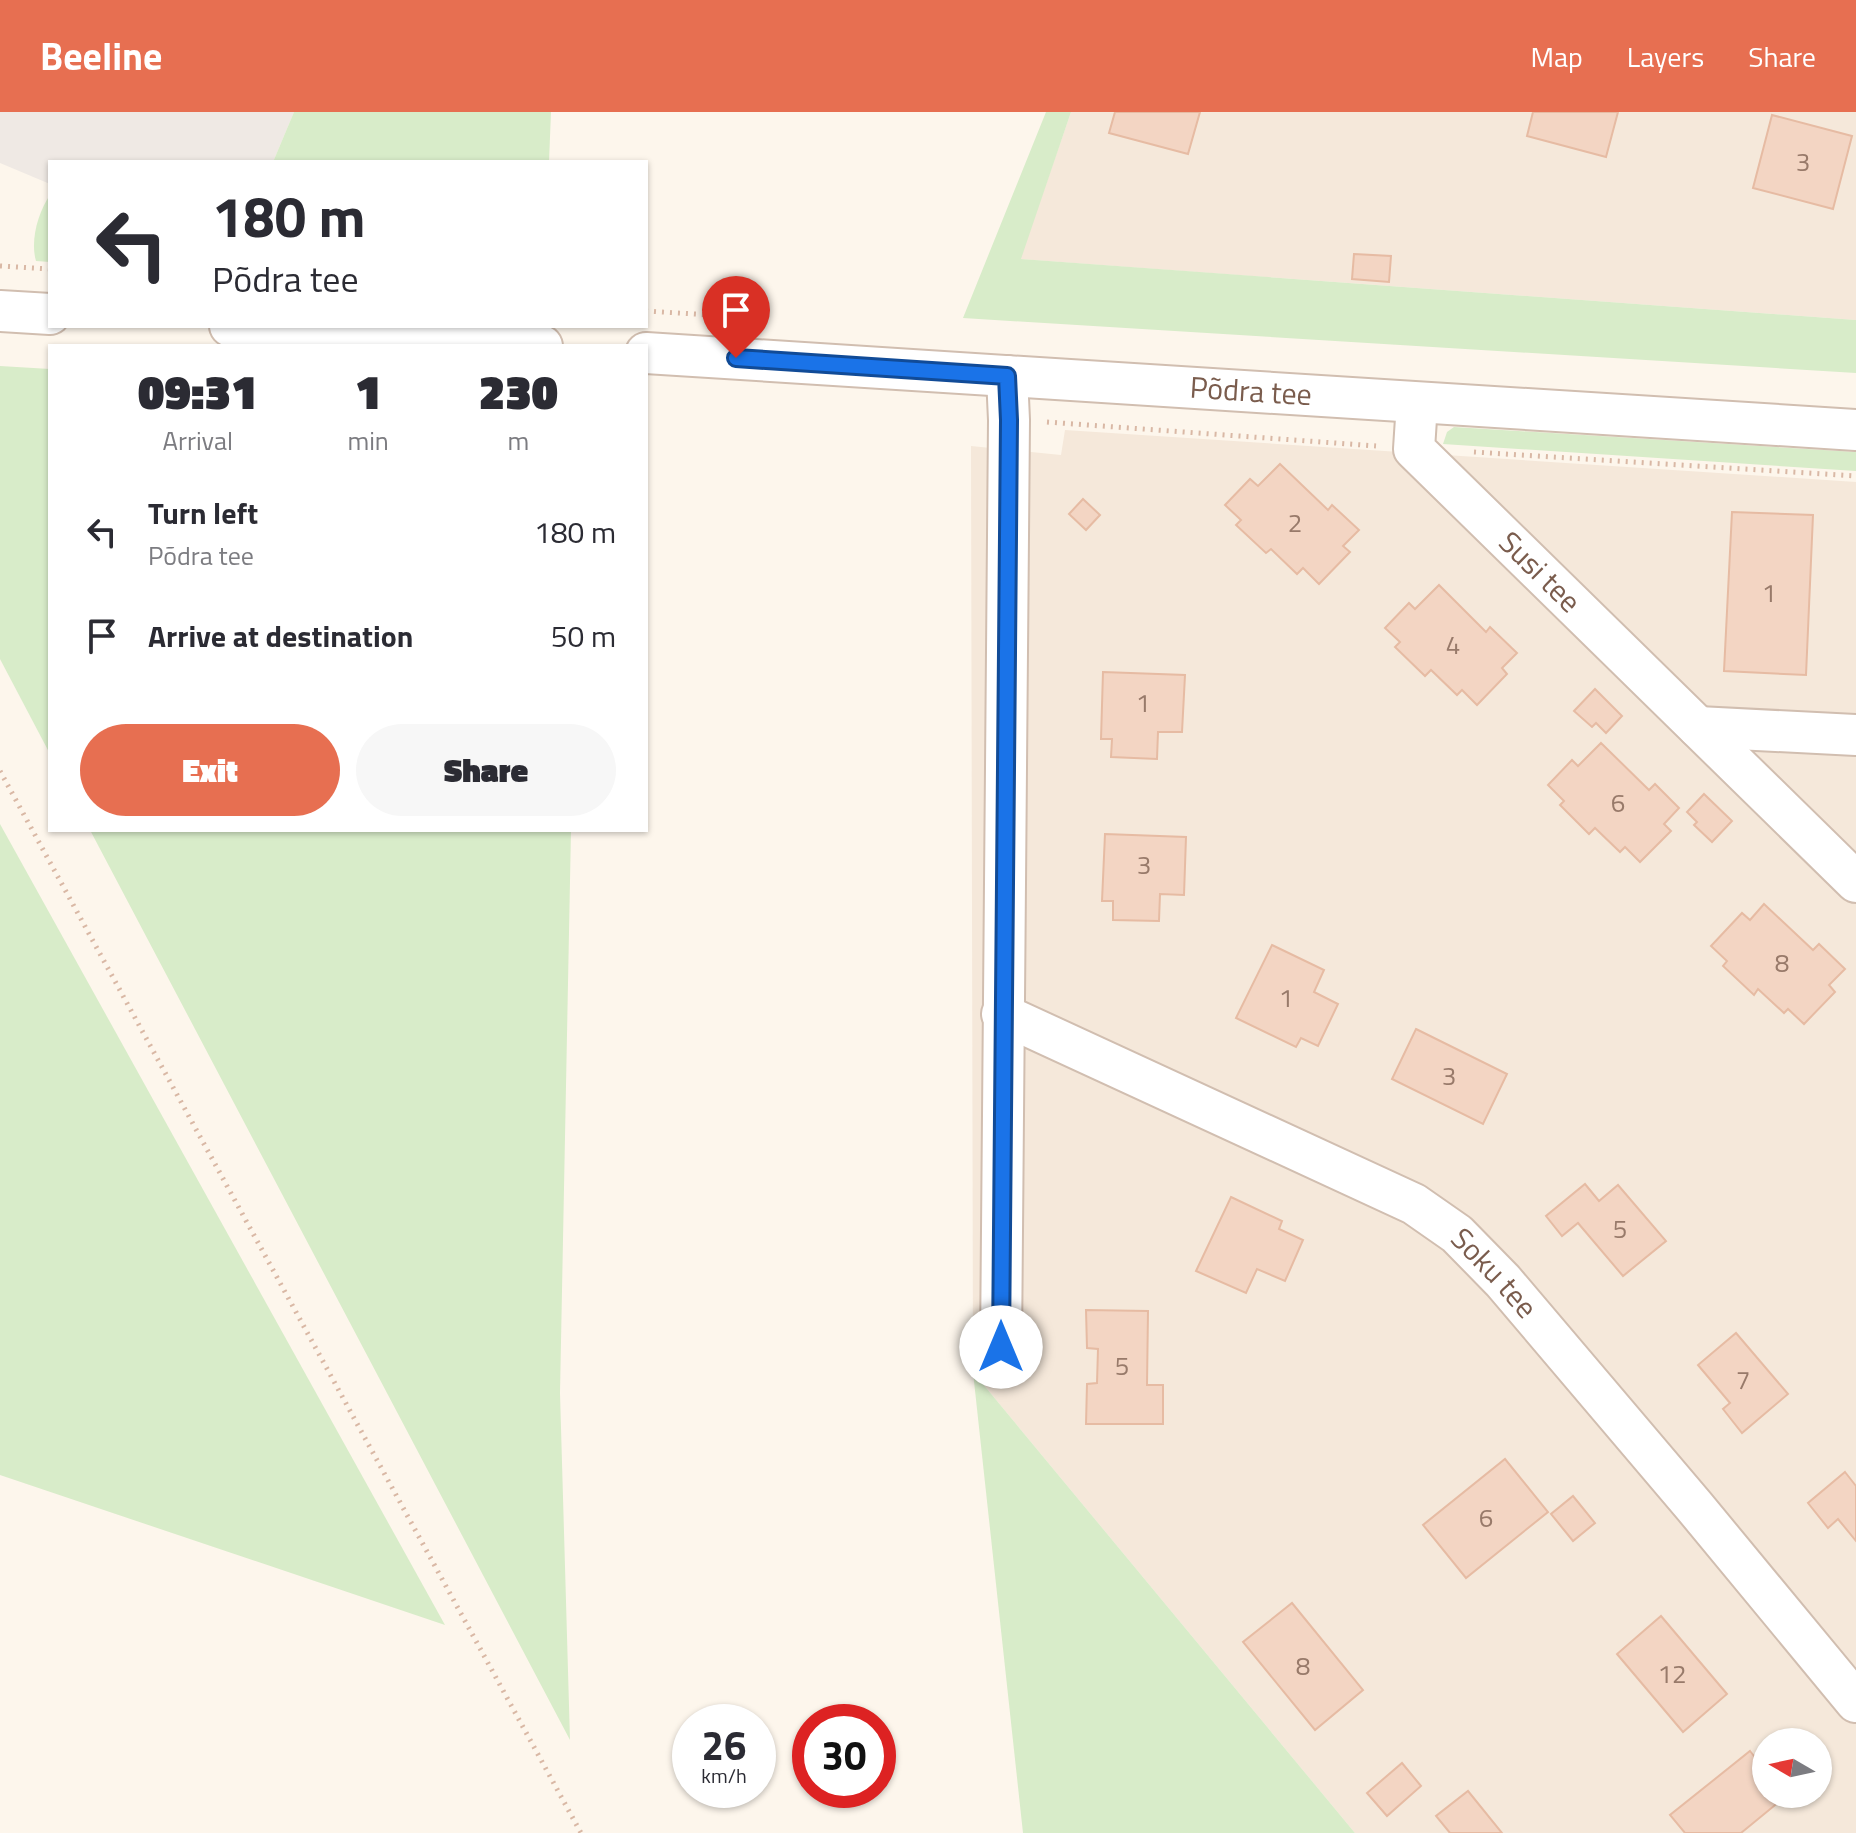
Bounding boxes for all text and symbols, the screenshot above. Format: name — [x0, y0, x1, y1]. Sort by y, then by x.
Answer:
text: Beeline — [40, 27, 162, 85]
text: Map — [1530, 35, 1583, 78]
text: Layers — [1627, 35, 1704, 78]
text: Share — [1748, 35, 1816, 78]
house number: 3 — [1796, 142, 1810, 181]
text: 180 m — [212, 174, 365, 259]
icon: left — [80, 192, 184, 296]
text: Põdra tee — [212, 251, 359, 306]
pin — [702, 276, 770, 358]
icon: arrive — [714, 288, 758, 332]
text: 09:31 — [138, 355, 257, 428]
text: 1 — [355, 355, 381, 428]
text: 230 — [479, 355, 558, 428]
street label: Põdra tee — [1188, 364, 1313, 417]
text: Arrival — [162, 421, 233, 460]
text: min — [347, 421, 389, 460]
text: m — [508, 421, 529, 460]
text: Turn left — [148, 490, 258, 536]
house number: 2 — [1288, 503, 1302, 542]
text: 180 m — [534, 509, 616, 555]
icon: left — [80, 510, 124, 554]
street label: Susi tee — [1488, 520, 1592, 623]
text: Põdra tee — [148, 536, 254, 575]
house number: 1 — [1762, 573, 1776, 612]
text: Arrive at destination — [148, 613, 413, 659]
text: 50 m — [551, 613, 616, 659]
icon: arrive — [80, 614, 124, 658]
house number: 4 — [1446, 625, 1460, 664]
house number: 1 — [1136, 683, 1150, 722]
button: Exit — [80, 724, 340, 816]
button: Share — [356, 724, 616, 816]
house number: 6 — [1611, 783, 1625, 822]
house number: 3 — [1137, 845, 1151, 884]
house number: 8 — [1775, 943, 1789, 982]
house number: 1 — [1279, 978, 1293, 1017]
house number: 3 — [1442, 1056, 1456, 1095]
house number: 5 — [1613, 1209, 1627, 1248]
street label: Soku tee — [1441, 1216, 1549, 1328]
position arrow — [959, 1305, 1043, 1389]
house number: 5 — [1115, 1346, 1129, 1385]
house number: 7 — [1736, 1360, 1750, 1399]
house number: 6 — [1479, 1498, 1493, 1537]
house number: 8 — [1296, 1646, 1310, 1685]
house number: 12 — [1657, 1654, 1687, 1693]
speed limit sign: 30 — [792, 1704, 896, 1808]
text: 26 — [702, 1715, 746, 1776]
north arrow — [1752, 1728, 1832, 1808]
map controls — [1752, 1728, 1832, 1808]
text: km/h — [701, 1760, 747, 1791]

